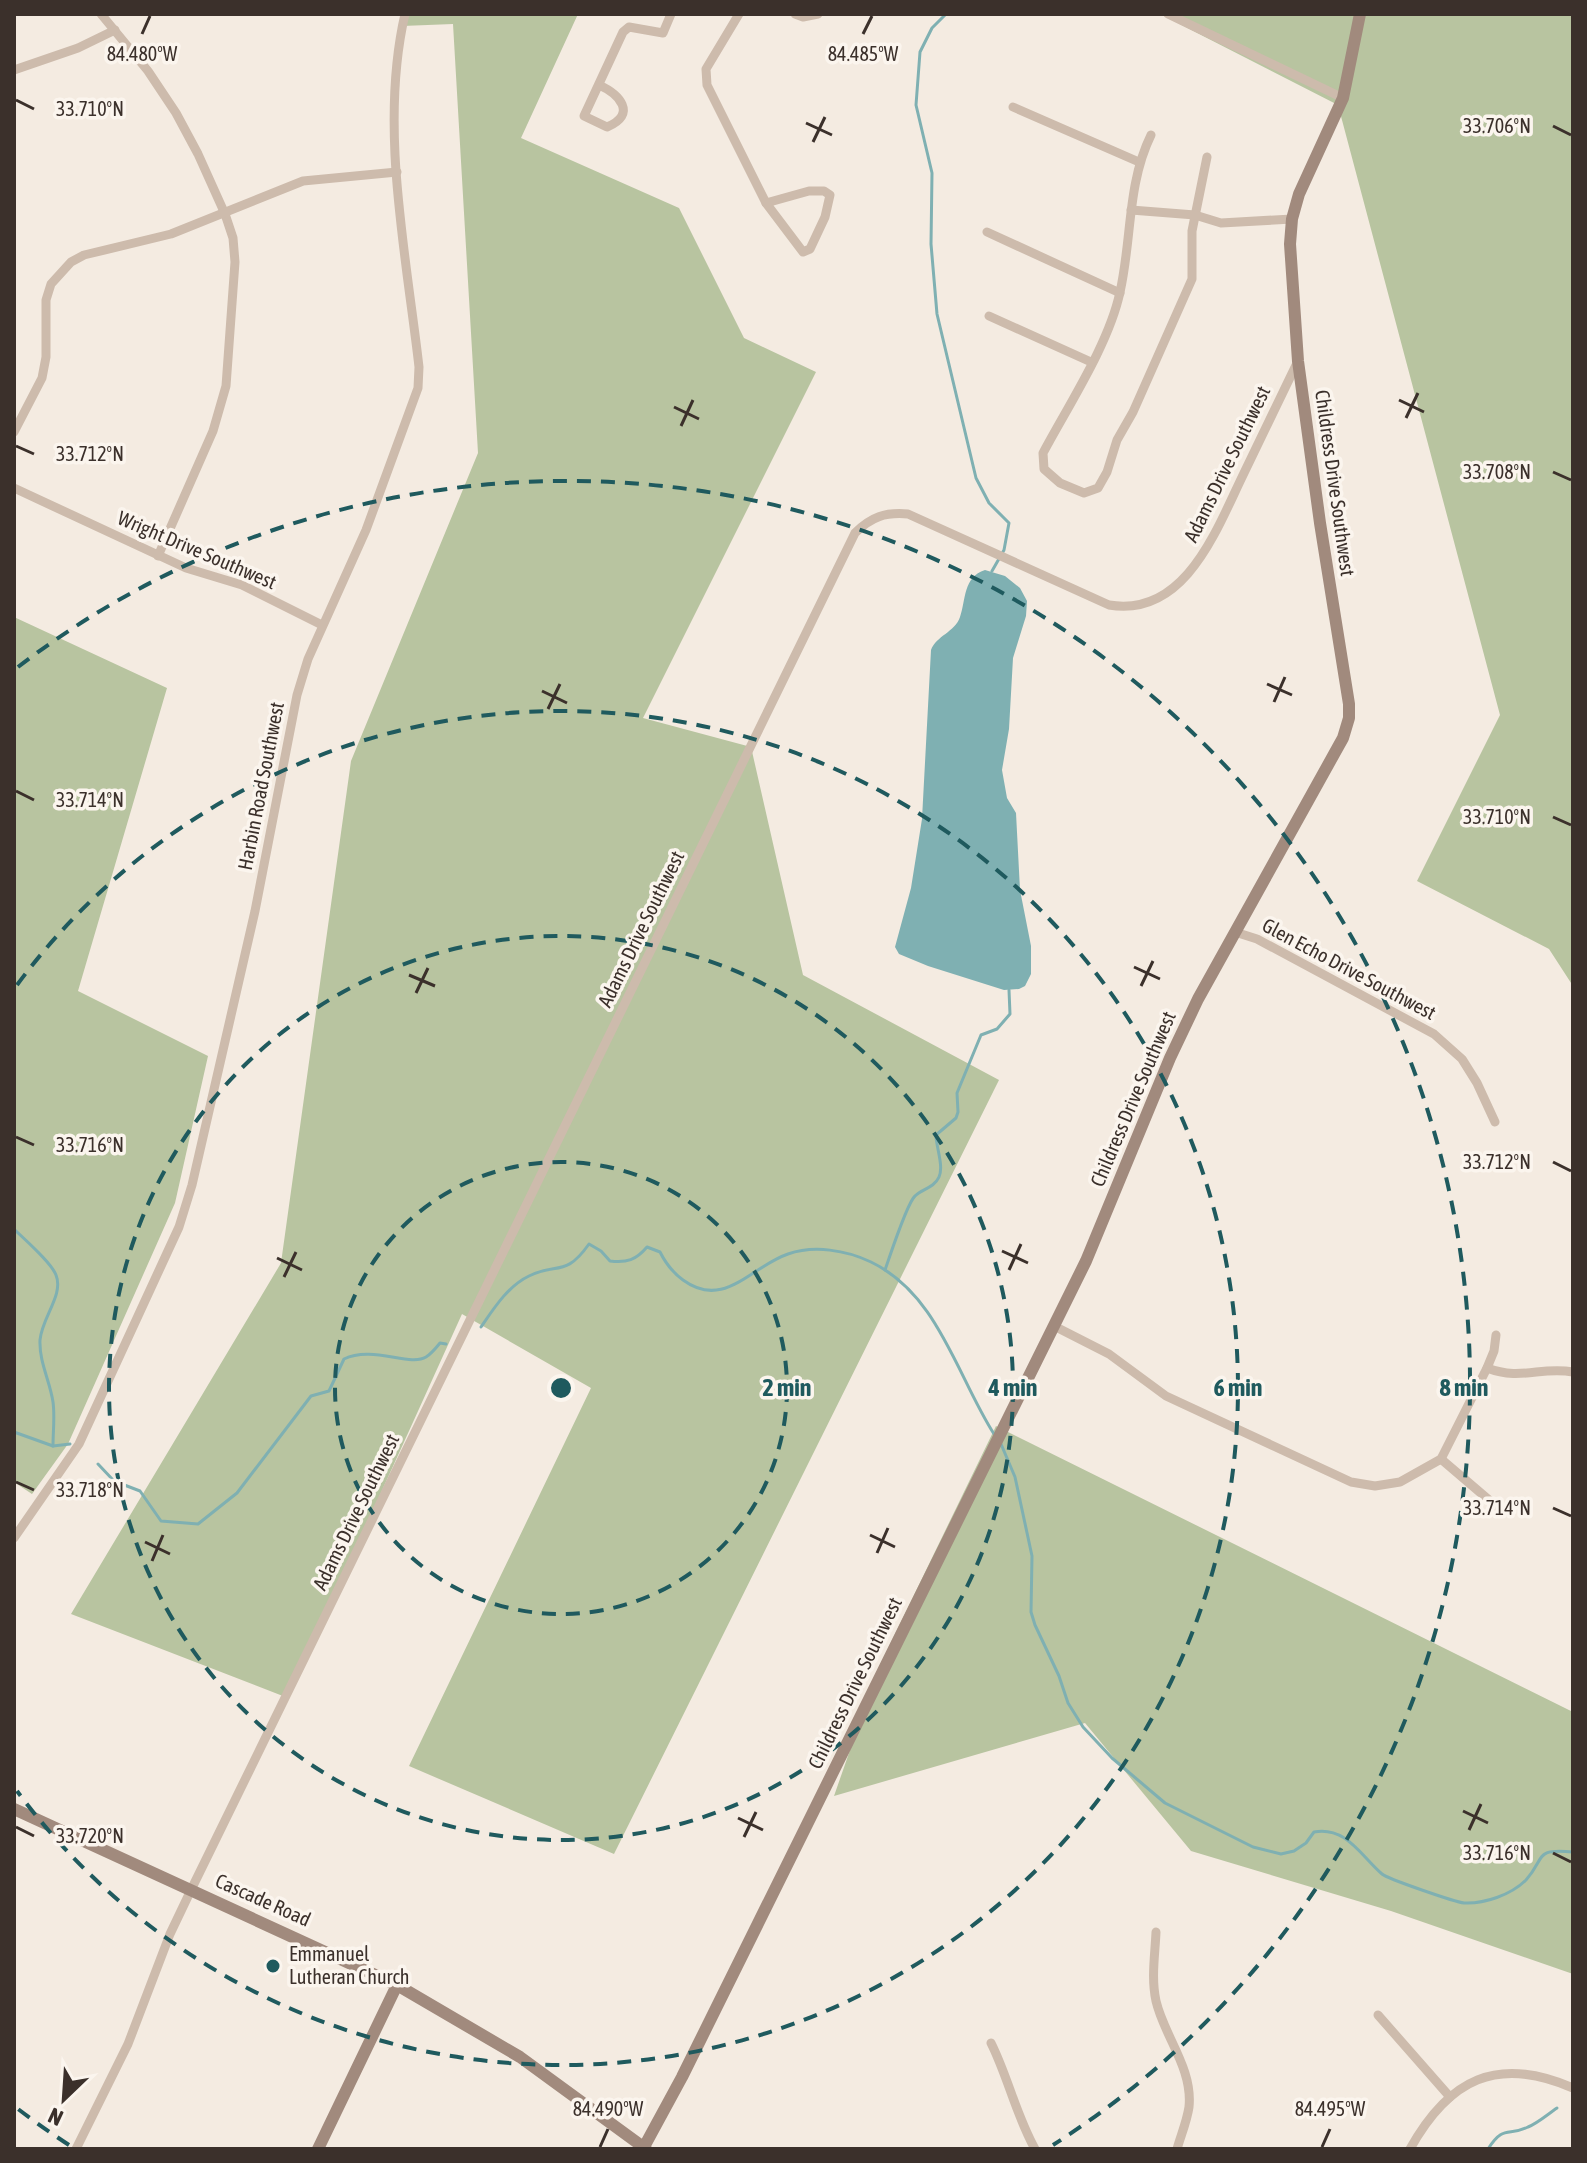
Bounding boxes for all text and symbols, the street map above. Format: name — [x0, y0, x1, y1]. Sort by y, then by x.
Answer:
text: 84.480°W — [107, 42, 178, 65]
text: 84.485°W — [828, 42, 899, 65]
text: 33.710°N — [56, 97, 124, 120]
text: 33.706°N — [1463, 114, 1531, 137]
street label: Adams Drive Southwest — [1179, 382, 1274, 546]
street label: Childress Drive Southwest — [1311, 388, 1360, 578]
text: 33.712°N — [56, 442, 124, 465]
text: 33.708°N — [1463, 460, 1531, 483]
street label: Wright Drive Southwest — [114, 506, 280, 593]
street label: Harbin Road Southwest — [233, 700, 288, 872]
text: 33.714°N — [56, 788, 124, 811]
text: 33.710°N — [1463, 805, 1531, 828]
street label: Adams Drive Southwest — [593, 847, 688, 1011]
street label: Glen Echo Drive Southwest — [1259, 913, 1440, 1024]
street label: Childress Drive Southwest — [1085, 1008, 1180, 1190]
text: 33.716°N — [56, 1133, 124, 1156]
text: 33.712°N — [1463, 1150, 1531, 1173]
centre of rings — [547, 1374, 575, 1402]
text: 2 min — [762, 1374, 812, 1401]
text: 4 min — [987, 1374, 1038, 1401]
text: 6 min — [1213, 1374, 1263, 1401]
text: 8 min — [1439, 1374, 1489, 1401]
street label: Adams Drive Southwest — [308, 1430, 403, 1594]
text: 33.718°N — [56, 1478, 124, 1501]
text: 33.714°N — [1463, 1496, 1531, 1519]
street label: Childress Drive Southwest — [803, 1593, 906, 1772]
text: 33.720°N — [56, 1824, 124, 1847]
text: 33.716°N — [1463, 1841, 1531, 1864]
street label: Cascade Road — [212, 1868, 314, 1931]
place label: Emmanuel Lutheran Church — [289, 1942, 410, 1988]
marker: Emmanuel Lutheran Church — [264, 1957, 282, 1975]
north arrow — [24, 2059, 104, 2139]
text: 84.490°W — [573, 2097, 644, 2120]
text: 84.495°W — [1295, 2097, 1366, 2120]
text: N — [44, 2103, 67, 2132]

